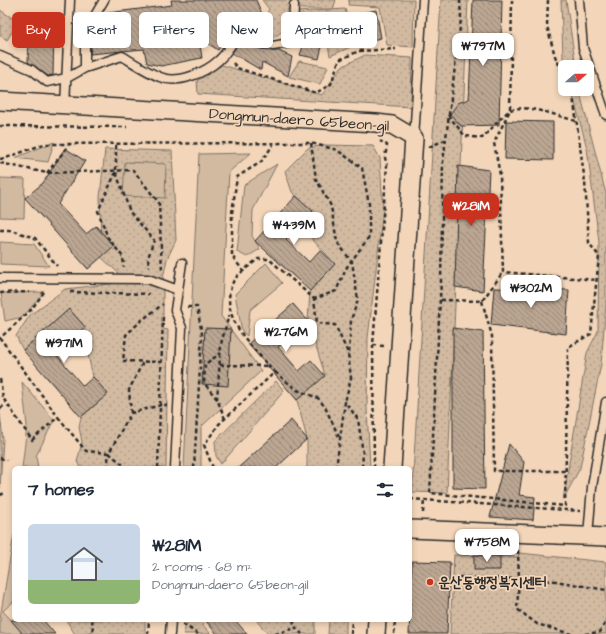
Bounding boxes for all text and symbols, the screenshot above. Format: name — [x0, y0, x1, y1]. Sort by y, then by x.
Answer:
chip: Buy — [12, 12, 65, 48]
chip: Rent — [73, 12, 131, 48]
chip: Filters — [139, 12, 209, 48]
chip: New — [217, 12, 273, 48]
chip: Apartment — [281, 12, 377, 48]
pin: ₩797M — [455, 33, 511, 67]
text: ₩797M — [461, 37, 505, 55]
north arrow — [558, 60, 594, 96]
map controls — [558, 60, 594, 96]
street label: Dongmun-daero 65beon-gil — [208, 103, 390, 138]
pin: ₩281M — [443, 193, 499, 227]
text: ₩281M — [452, 197, 490, 215]
pin: ₩439M — [266, 212, 322, 246]
text: ₩439M — [272, 216, 316, 234]
pin: ₩302M — [503, 275, 559, 309]
text: ₩302M — [510, 279, 552, 297]
pin: ₩276M — [258, 319, 314, 353]
text: ₩276M — [264, 323, 308, 341]
pin: ₩971M — [36, 330, 92, 364]
text: ₩971M — [45, 334, 83, 352]
text: 7 homes — [28, 478, 94, 502]
icon: filters — [374, 479, 396, 501]
pin: ₩758M — [459, 529, 515, 563]
text: ₩758M — [464, 533, 510, 551]
text: ₩281M — [152, 534, 202, 558]
icon: home — [60, 540, 108, 588]
text: 2 rooms · 68 m² — [152, 558, 252, 576]
place label: 운산동행정복지센터 — [438, 572, 547, 593]
text: Dongmun-daero 65beon-gil — [152, 576, 308, 594]
marker: 운산동행정복지센터 — [425, 577, 435, 587]

